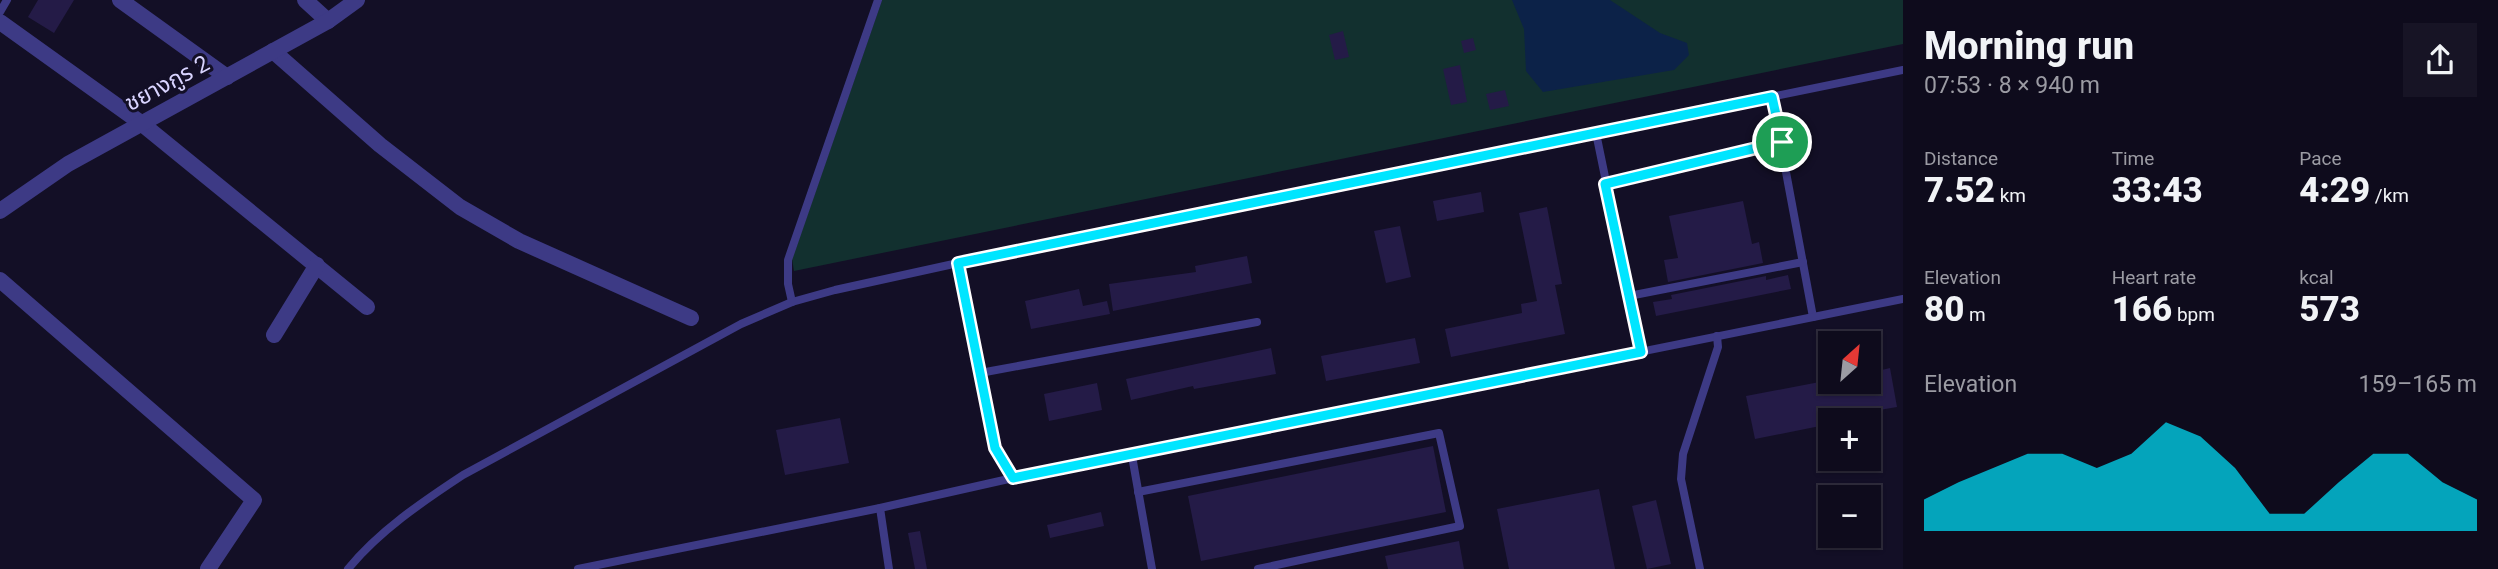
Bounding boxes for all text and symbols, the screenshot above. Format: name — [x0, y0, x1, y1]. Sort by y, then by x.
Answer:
button: share — [2403, 23, 2477, 97]
text: Morning run — [1924, 24, 2134, 68]
street label: ชยางกูร 2 — [120, 50, 215, 118]
text: 07:53 · 8 × 940 m — [1924, 72, 2100, 99]
pin — [1752, 112, 1812, 172]
icon: arrive — [1763, 123, 1801, 161]
text: Distance — [1924, 147, 1998, 170]
text: Time — [2112, 147, 2154, 170]
text: Pace — [2299, 147, 2342, 170]
text: 7.52 — [1924, 170, 1995, 211]
text: 33:43 — [2112, 170, 2203, 211]
text: 4:29 — [2299, 170, 2370, 211]
text: km — [1995, 184, 2026, 207]
text: /km — [2370, 184, 2409, 207]
text: Elevation — [1924, 266, 2001, 289]
text: Heart rate — [2112, 266, 2196, 289]
text: kcal — [2299, 266, 2334, 289]
text: 80 — [1924, 289, 1964, 330]
text: 166 — [2112, 289, 2172, 330]
text: 573 — [2299, 289, 2360, 330]
text: m — [1964, 303, 1986, 326]
text: bpm — [2172, 303, 2215, 326]
north arrow — [1818, 331, 1881, 394]
map controls — [1818, 331, 1881, 548]
text: Elevation — [1924, 371, 2017, 398]
text: 159–165 m — [2358, 371, 2477, 398]
button: + — [1818, 408, 1881, 471]
button: − — [1818, 485, 1881, 548]

